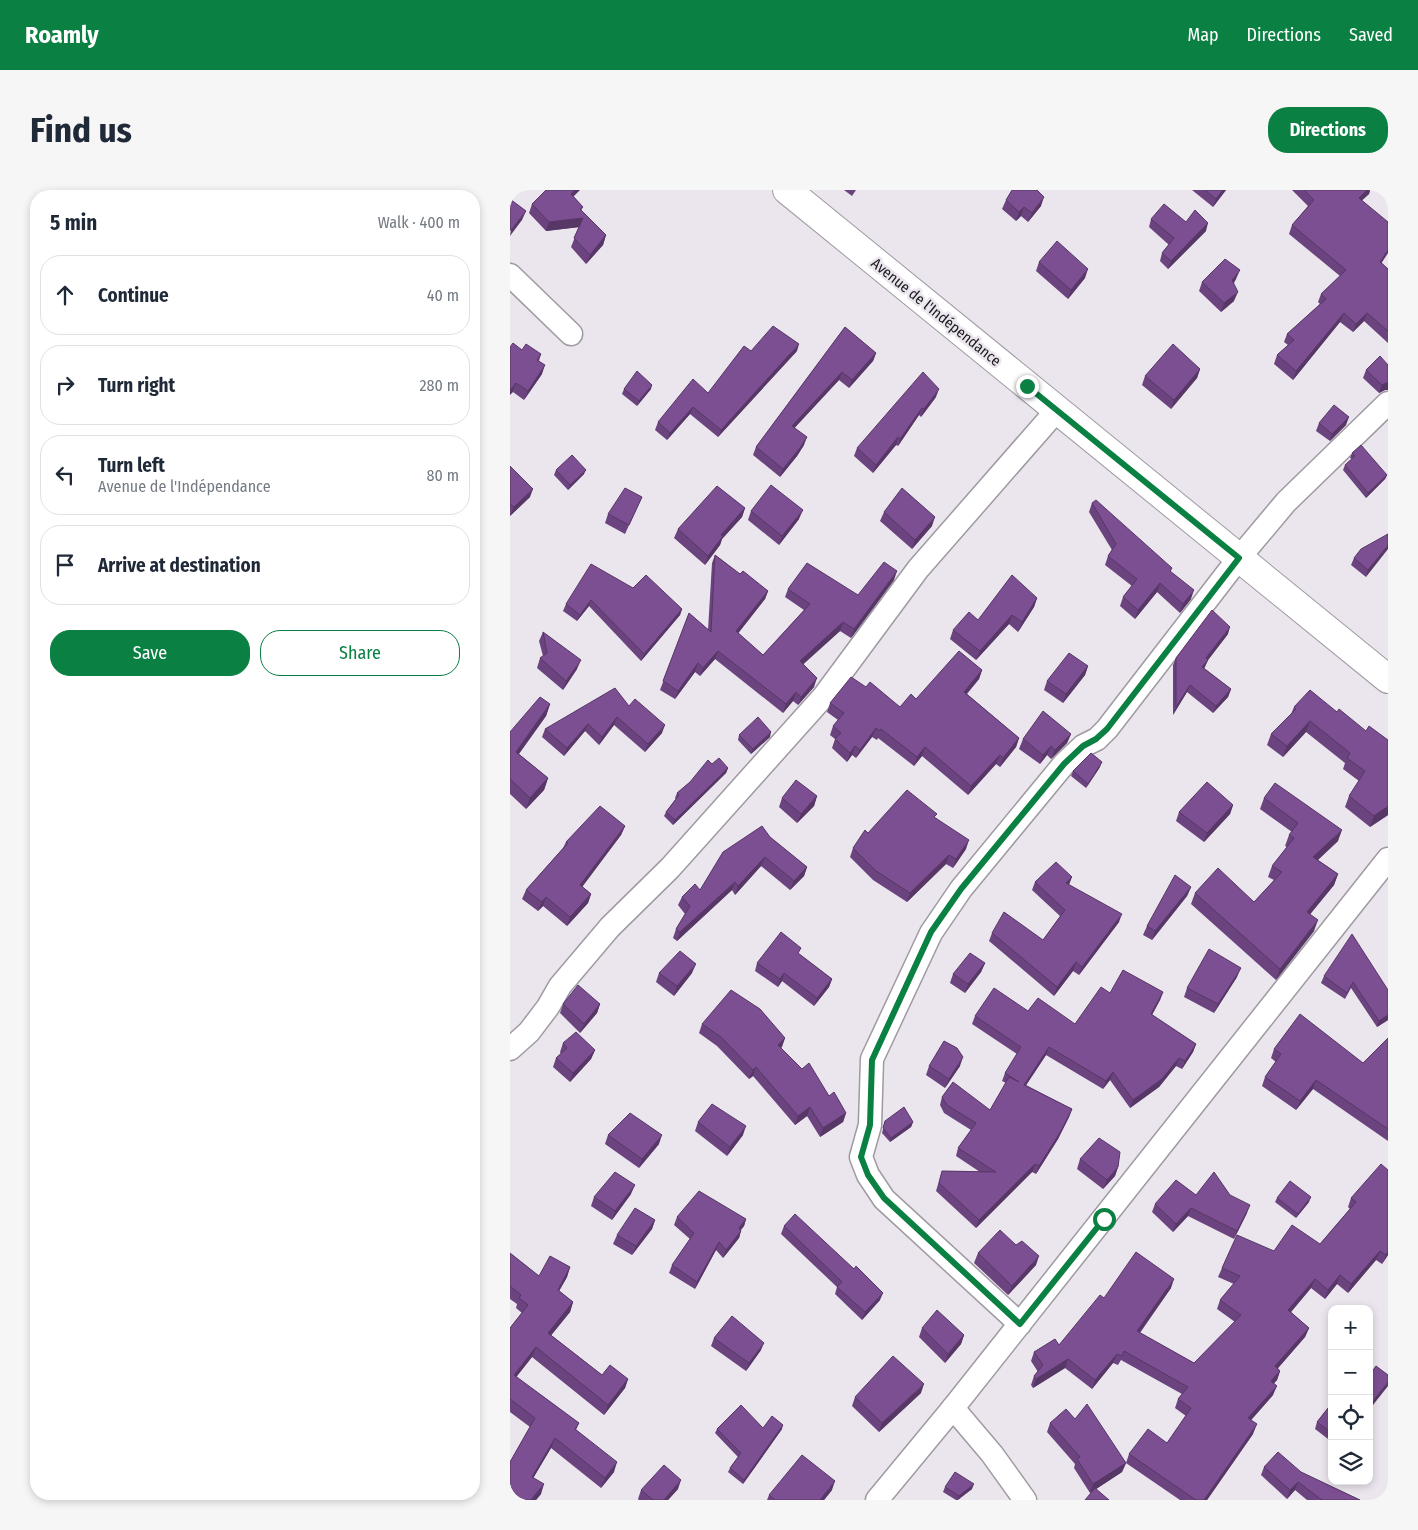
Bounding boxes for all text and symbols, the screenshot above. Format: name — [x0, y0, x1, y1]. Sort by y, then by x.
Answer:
text: Roamly — [25, 21, 99, 49]
text: Map — [1187, 24, 1219, 46]
text: Directions — [1247, 24, 1321, 46]
text: Saved — [1349, 24, 1393, 46]
button: Directions — [1268, 107, 1388, 153]
text: Find us — [30, 109, 132, 151]
text: 5 min — [50, 210, 97, 236]
text: Walk · 400 m — [378, 213, 460, 232]
street label: Avenue de l'Indépendance — [867, 254, 1005, 370]
icon: ahead — [51, 281, 79, 309]
text: Continue — [98, 284, 169, 307]
text: 40 m — [427, 286, 459, 305]
icon: right — [51, 371, 79, 399]
text: Turn right — [98, 374, 175, 397]
route end — [1016, 375, 1039, 398]
text: 280 m — [420, 376, 459, 395]
text: Turn left — [98, 454, 165, 477]
icon: left — [51, 461, 79, 489]
text: 80 m — [427, 466, 459, 485]
text: Avenue de l'Indépendance — [98, 477, 271, 496]
icon: arrive — [51, 551, 79, 579]
text: Arrive at destination — [98, 554, 261, 577]
button: Save — [50, 630, 250, 676]
button: Share — [260, 630, 460, 676]
route start — [1093, 1208, 1116, 1231]
map controls — [1328, 1305, 1373, 1485]
button: + — [1328, 1305, 1373, 1350]
button: − — [1328, 1350, 1373, 1395]
button: locate — [1328, 1395, 1373, 1440]
button: layers — [1328, 1440, 1373, 1485]

